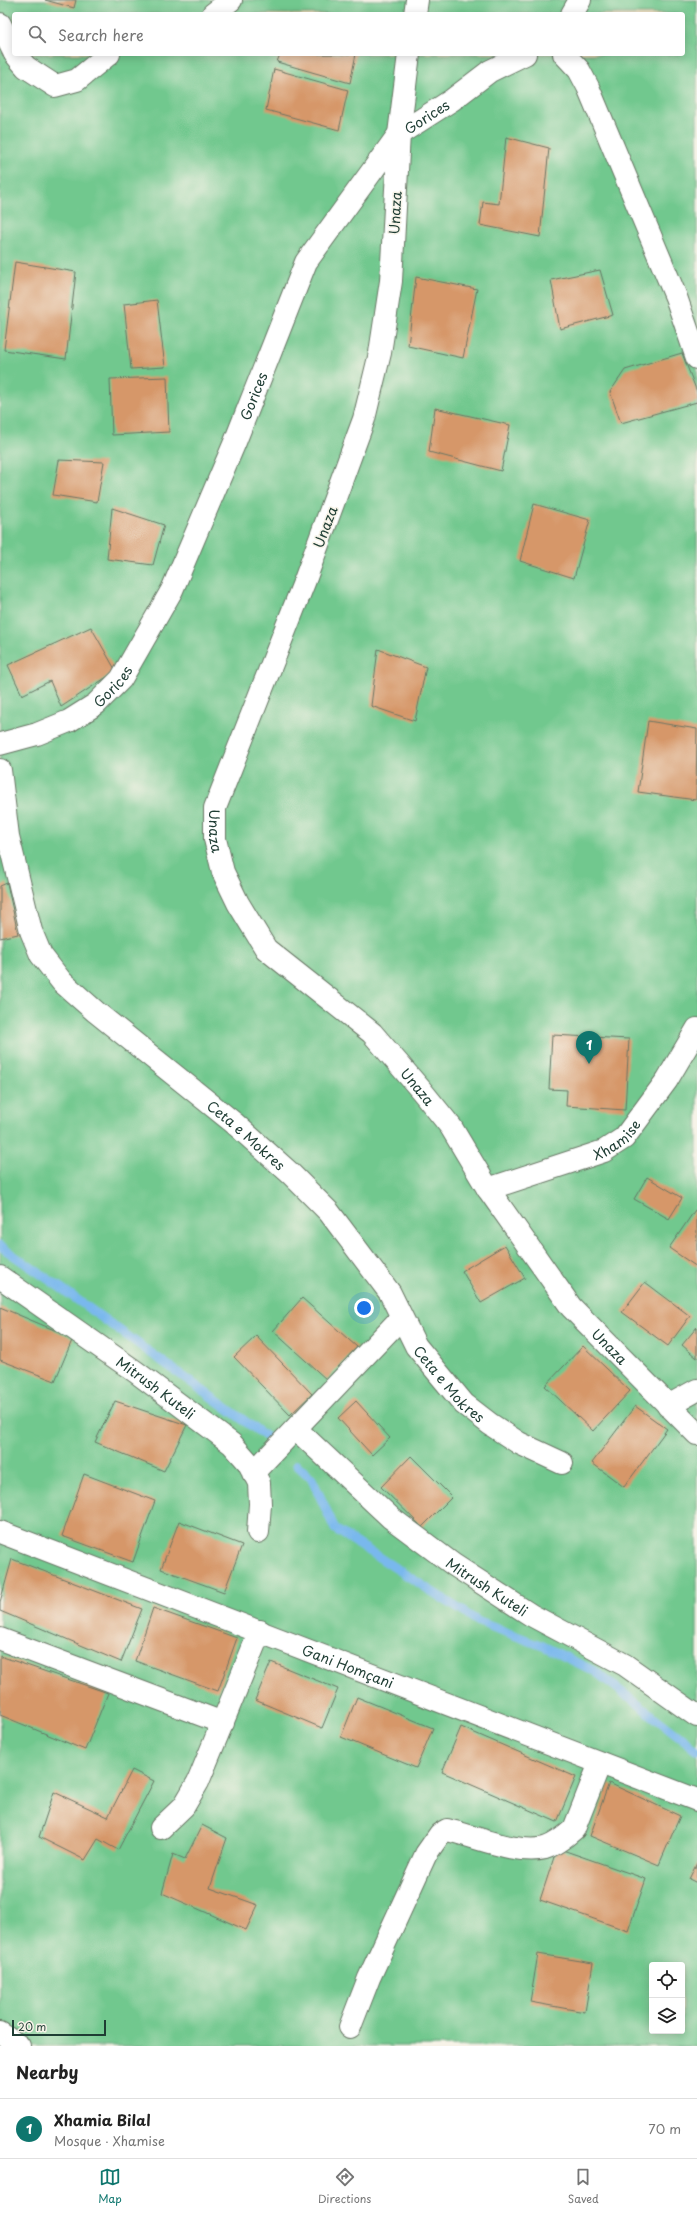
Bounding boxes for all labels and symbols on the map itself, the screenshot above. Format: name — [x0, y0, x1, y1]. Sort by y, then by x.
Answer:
street label: Gorices — [400, 94, 453, 139]
street label: Unaza — [383, 191, 407, 235]
street label: Gorices — [234, 369, 272, 423]
street label: Unaza — [307, 503, 343, 551]
street label: Gorices — [88, 662, 137, 712]
street label: Unaza — [204, 809, 228, 855]
pin: 1 — [576, 1031, 602, 1064]
street label: Unaza — [396, 1063, 440, 1110]
street label: Ceta e Mokres — [203, 1095, 290, 1175]
street label: Xhamise — [590, 1115, 645, 1164]
your location — [354, 1298, 374, 1318]
street label: Unaza — [587, 1323, 633, 1369]
street label: Ceta e Mokres — [409, 1341, 489, 1427]
street label: Mitrush Kuteli — [112, 1351, 200, 1424]
street label: Mitrush Kuteli — [442, 1552, 532, 1621]
street label: Gani Homçani — [299, 1639, 397, 1693]
scale bar — [12, 2018, 106, 2037]

